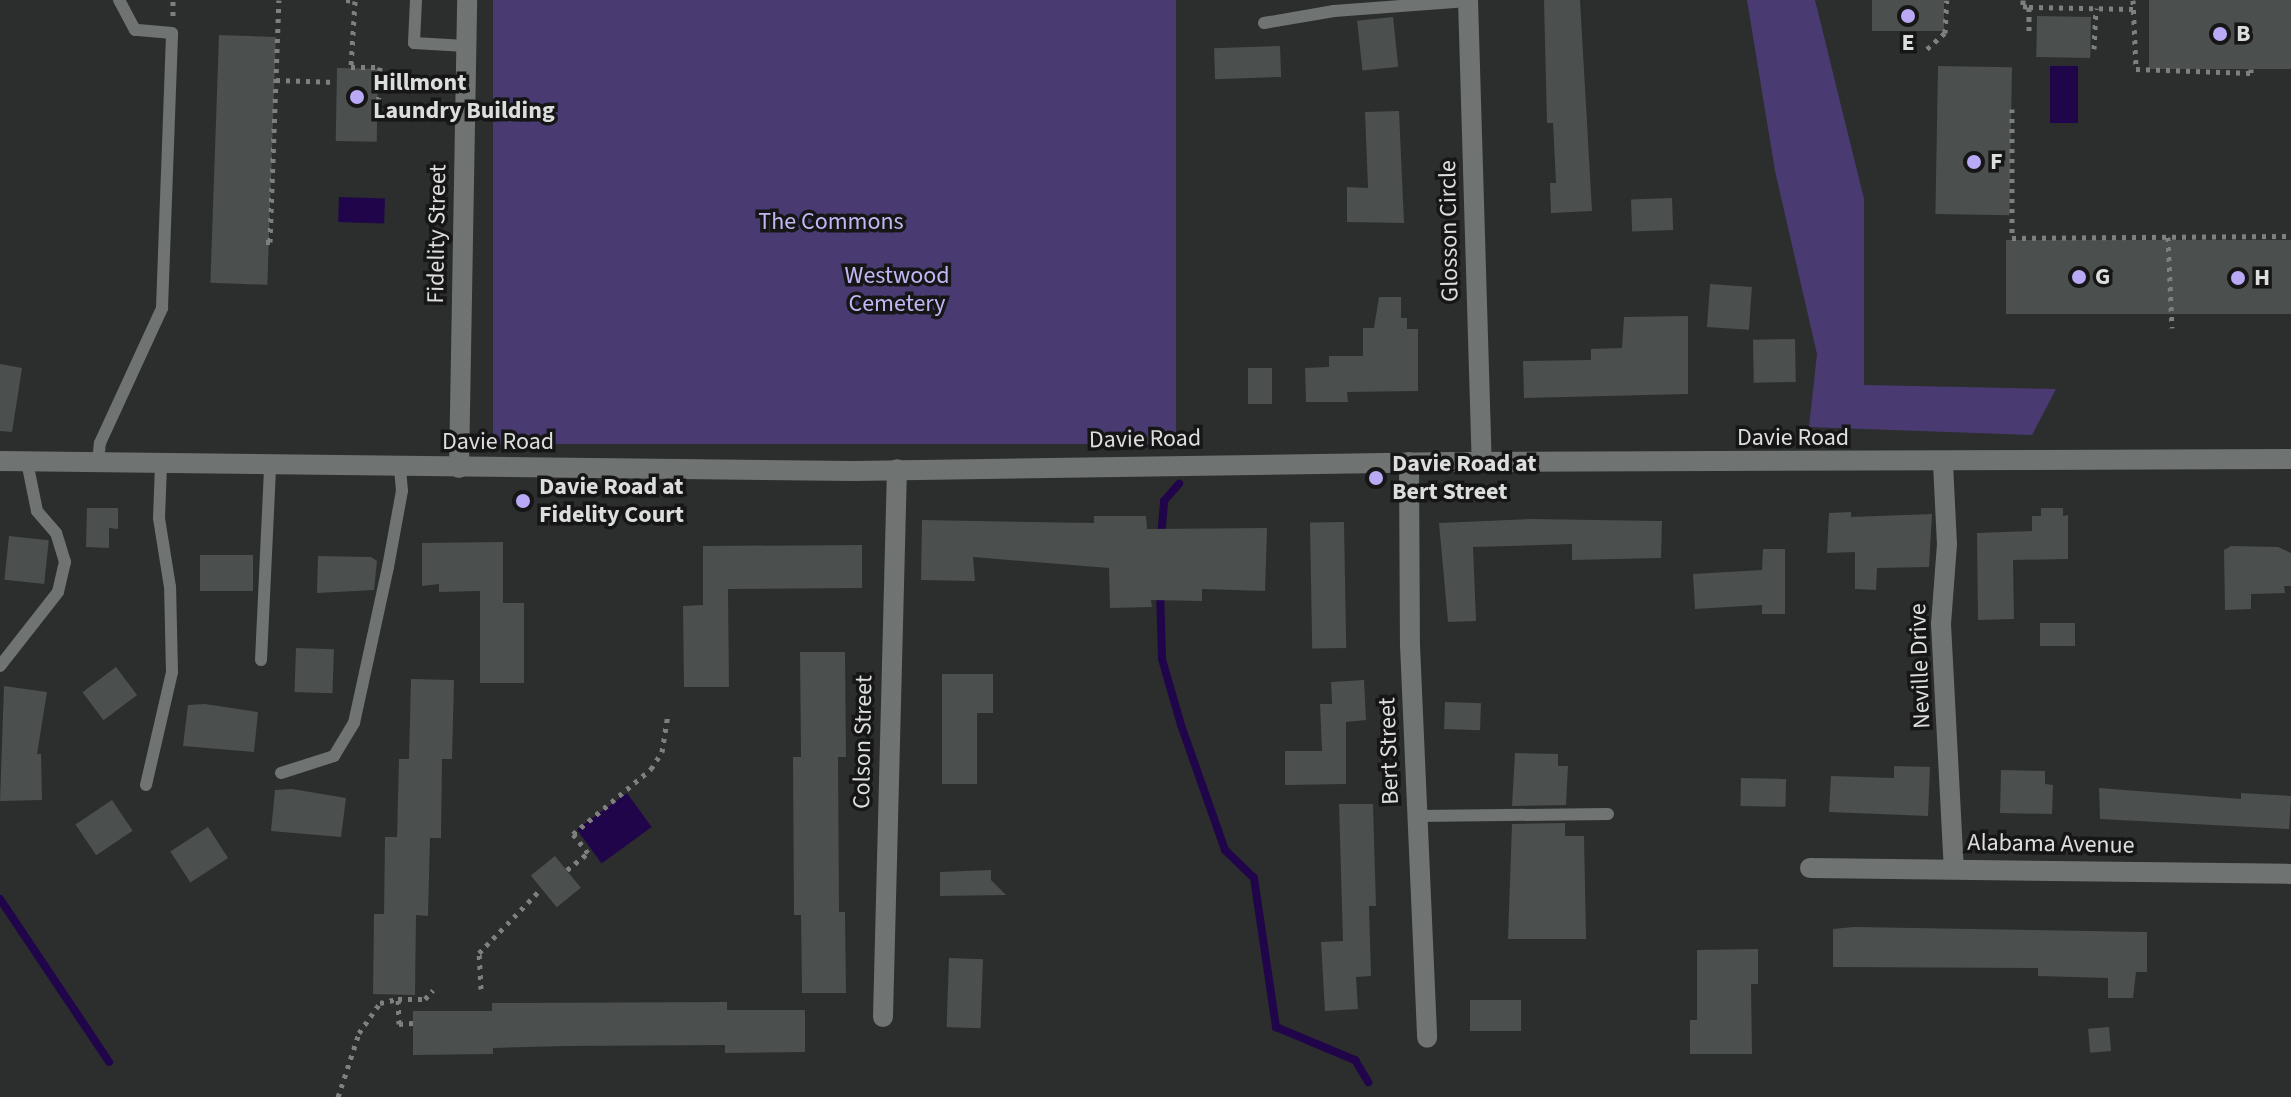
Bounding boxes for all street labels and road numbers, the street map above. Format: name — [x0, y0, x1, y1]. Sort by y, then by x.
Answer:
street label: Glosson Circle — [1433, 160, 1465, 302]
street label: Fidelity Street — [421, 164, 453, 304]
street label: Davie Road — [1089, 424, 1201, 454]
street label: Davie Road — [1737, 424, 1849, 452]
street label: Davie Road — [442, 428, 554, 456]
street label: Neville Drive — [1903, 603, 1937, 729]
street label: Colson Street — [847, 675, 879, 809]
street label: Bert Street — [1373, 697, 1405, 805]
street label: Alabama Avenue — [1967, 828, 2135, 860]

